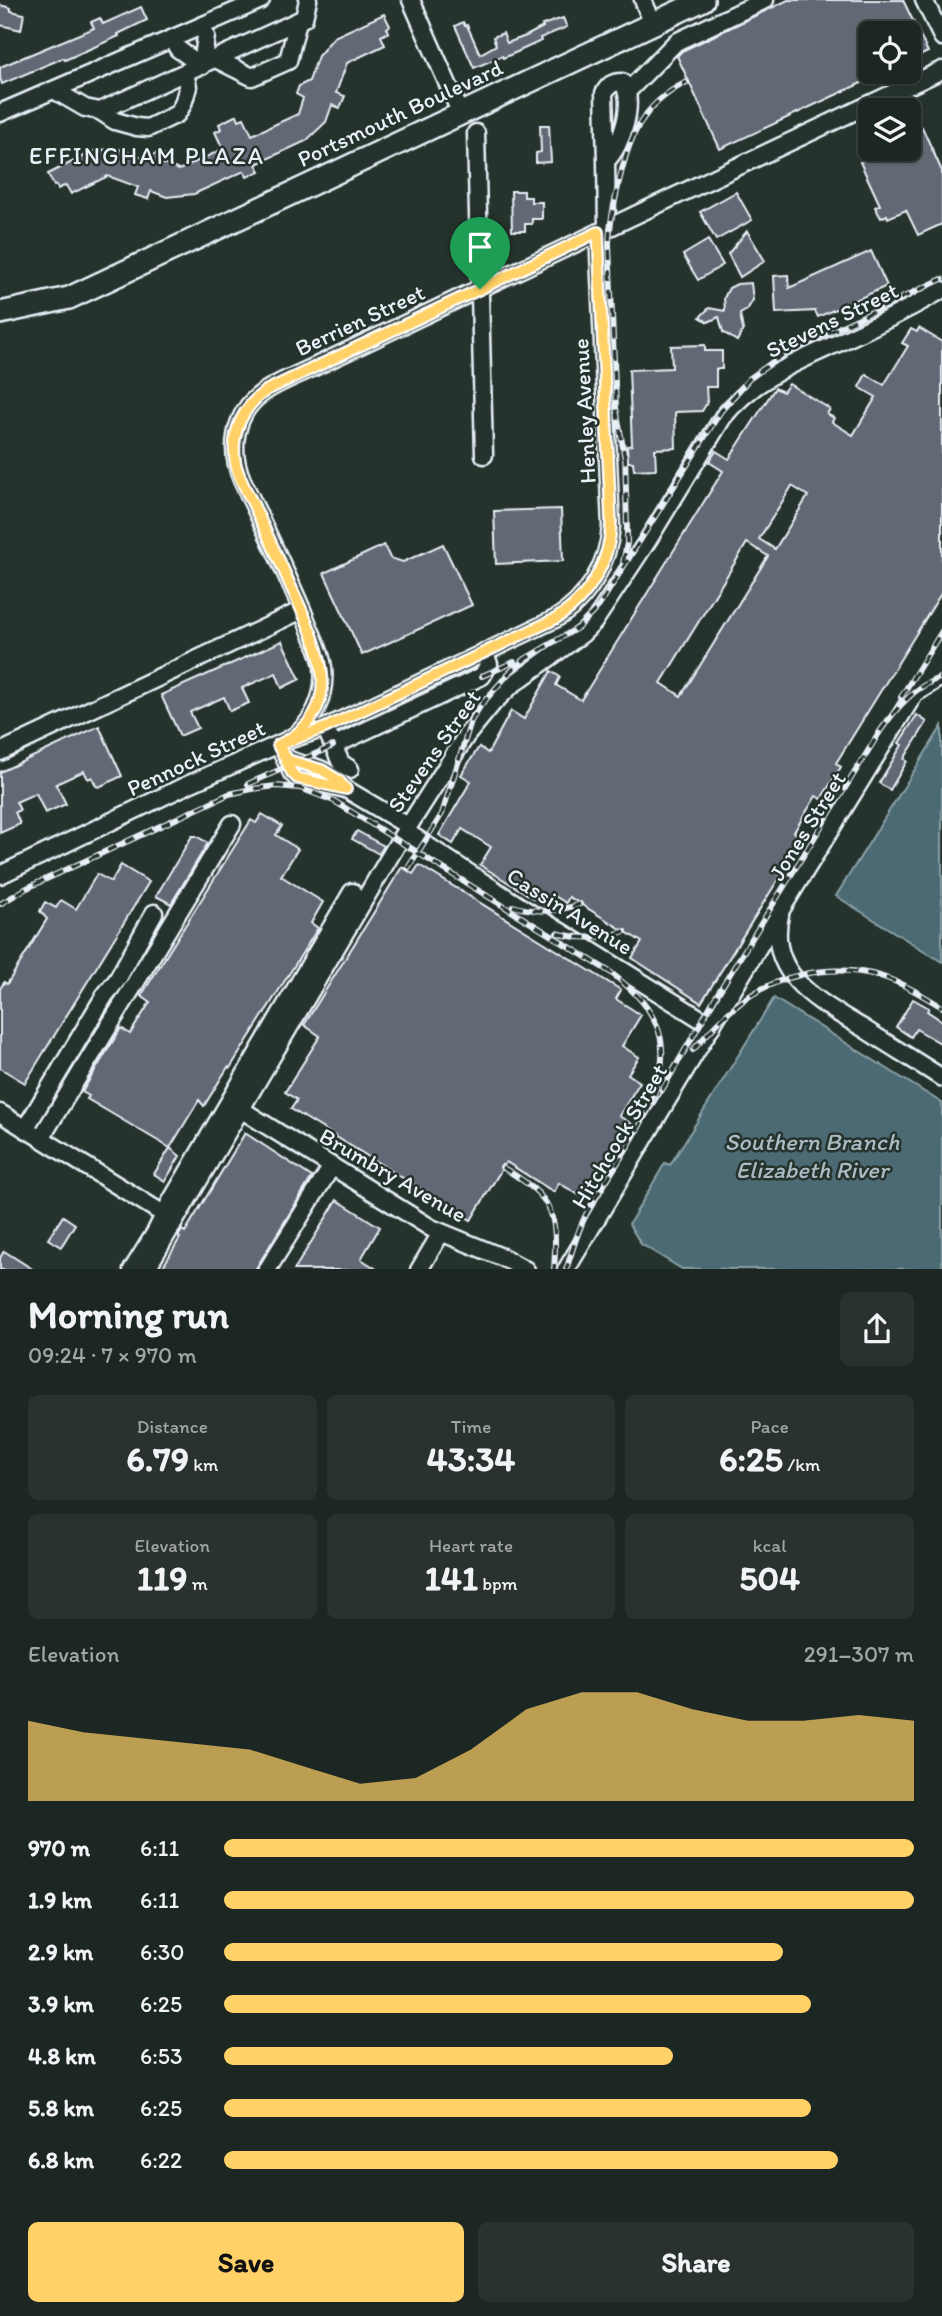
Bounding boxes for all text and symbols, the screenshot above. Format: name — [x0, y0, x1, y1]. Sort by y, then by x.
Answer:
map controls — [858, 21, 921, 161]
button: locate — [858, 21, 921, 84]
street label: Portsmouth Boulevard — [293, 53, 507, 173]
button: layers — [858, 98, 921, 161]
district label: EFFINGHAM PLAZA — [29, 141, 265, 170]
pin — [450, 217, 510, 289]
icon: arrive — [461, 228, 499, 266]
street label: Stevens Street — [761, 276, 903, 364]
street label: Berrien Street — [291, 278, 429, 362]
street label: Henley Avenue — [566, 338, 602, 484]
street label: Stevens Street — [381, 684, 487, 818]
street label: Pennock Street — [122, 714, 270, 802]
street label: Jones Street — [762, 766, 852, 886]
street label: Cassin Avenue — [502, 861, 638, 961]
street label: Hitchcock Street — [565, 1058, 673, 1213]
street label: Brumbry Avenue — [314, 1122, 472, 1228]
water label: Southern Branch Elizabeth River — [725, 1127, 900, 1184]
text: Morning run — [28, 1292, 229, 1338]
button: share — [840, 1292, 914, 1366]
text: 09:24 · 7 × 970 m — [28, 1341, 197, 1369]
text: Distance — [137, 1415, 208, 1438]
text: Time — [451, 1415, 491, 1438]
text: Pace — [751, 1415, 789, 1438]
text: 6.79 — [126, 1438, 189, 1480]
text: 43:34 — [427, 1438, 515, 1480]
text: 6:25 — [719, 1438, 783, 1480]
text: km — [189, 1453, 218, 1476]
text: /km — [783, 1453, 820, 1476]
text: Elevation — [135, 1534, 210, 1557]
text: Heart rate — [429, 1534, 513, 1557]
text: kcal — [753, 1534, 787, 1557]
text: 119 — [137, 1557, 188, 1599]
text: 141 — [424, 1557, 478, 1599]
text: 504 — [739, 1557, 800, 1599]
text: m — [188, 1572, 208, 1595]
text: bpm — [478, 1572, 518, 1595]
text: Elevation — [28, 1640, 119, 1668]
text: 291–307 m — [804, 1640, 914, 1668]
text: 970 m — [28, 1834, 90, 1862]
text: 6:11 — [140, 1834, 179, 1862]
text: 1.9 km — [28, 1886, 92, 1914]
text: 6:11 — [140, 1886, 179, 1914]
text: 2.9 km — [28, 1938, 93, 1966]
text: 6:30 — [140, 1938, 185, 1966]
text: 3.9 km — [28, 1990, 94, 2018]
text: 6:25 — [140, 1990, 182, 2018]
text: 4.8 km — [28, 2042, 96, 2070]
text: 6:53 — [140, 2042, 182, 2070]
text: 5.8 km — [28, 2094, 94, 2122]
text: 6:25 — [140, 2094, 182, 2122]
text: 6.8 km — [28, 2146, 94, 2174]
text: 6:22 — [140, 2146, 182, 2174]
button: Save — [28, 2222, 464, 2302]
button: Share — [478, 2222, 914, 2302]

